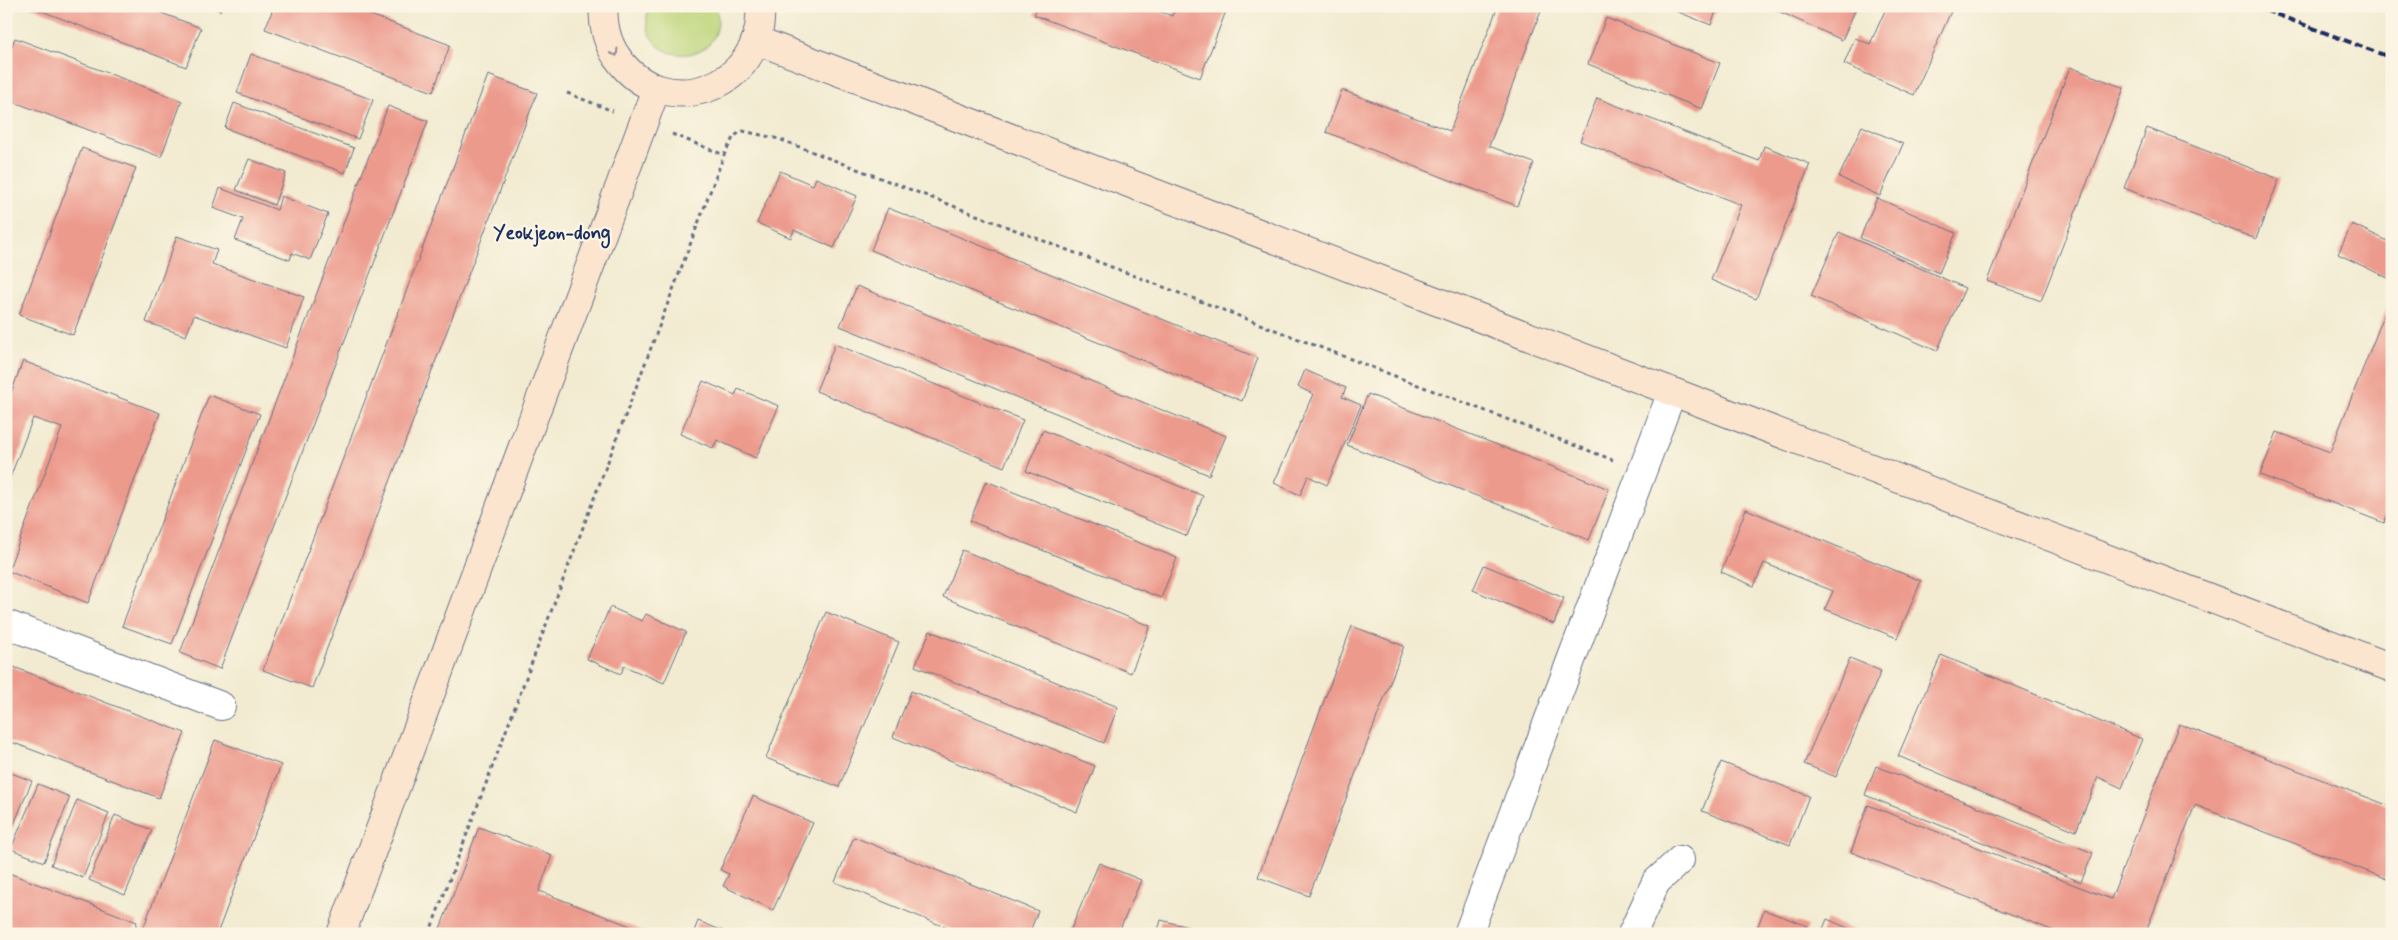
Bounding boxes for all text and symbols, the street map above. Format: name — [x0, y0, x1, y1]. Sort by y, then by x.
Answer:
one-way arrow — [608, 47, 618, 56]
district label: Yeokjeon-dong — [493, 221, 611, 249]

